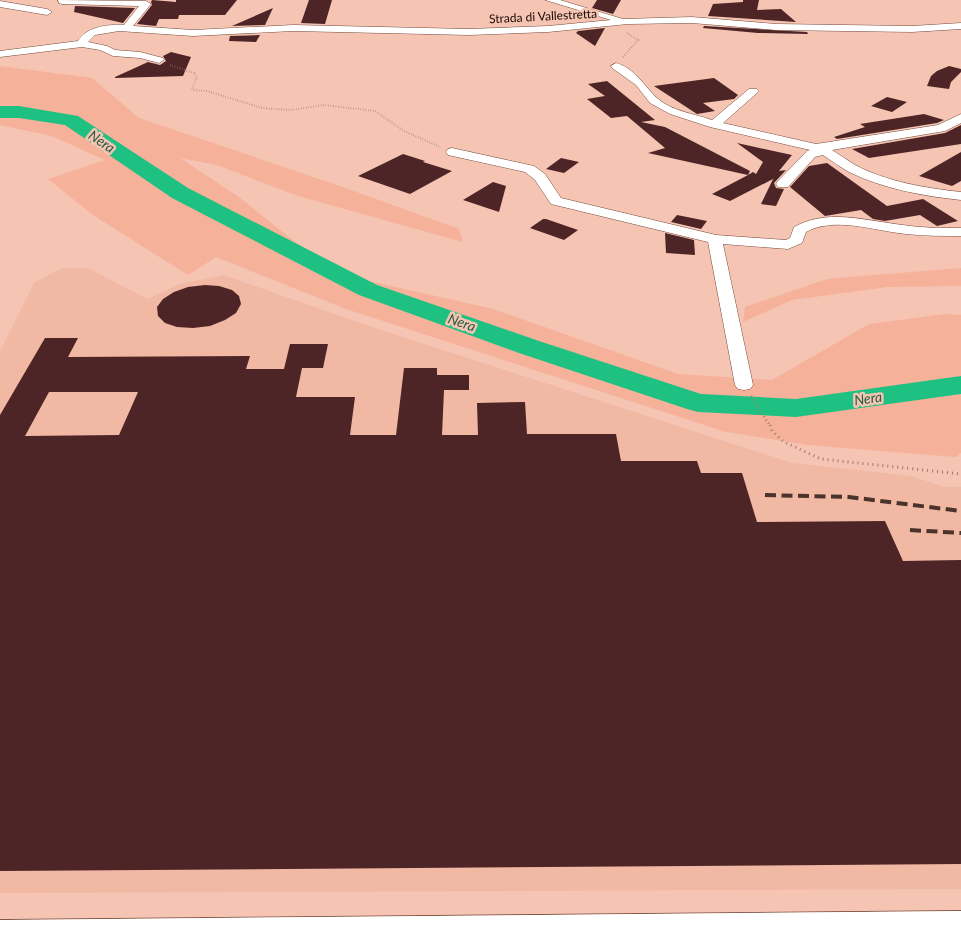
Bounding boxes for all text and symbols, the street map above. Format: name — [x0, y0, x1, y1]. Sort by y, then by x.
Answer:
street label: Strada di Vallestretta — [489, 6, 597, 26]
water label: Nera — [86, 126, 118, 156]
water label: Nera — [446, 309, 478, 335]
water label: Nera — [853, 388, 883, 408]

